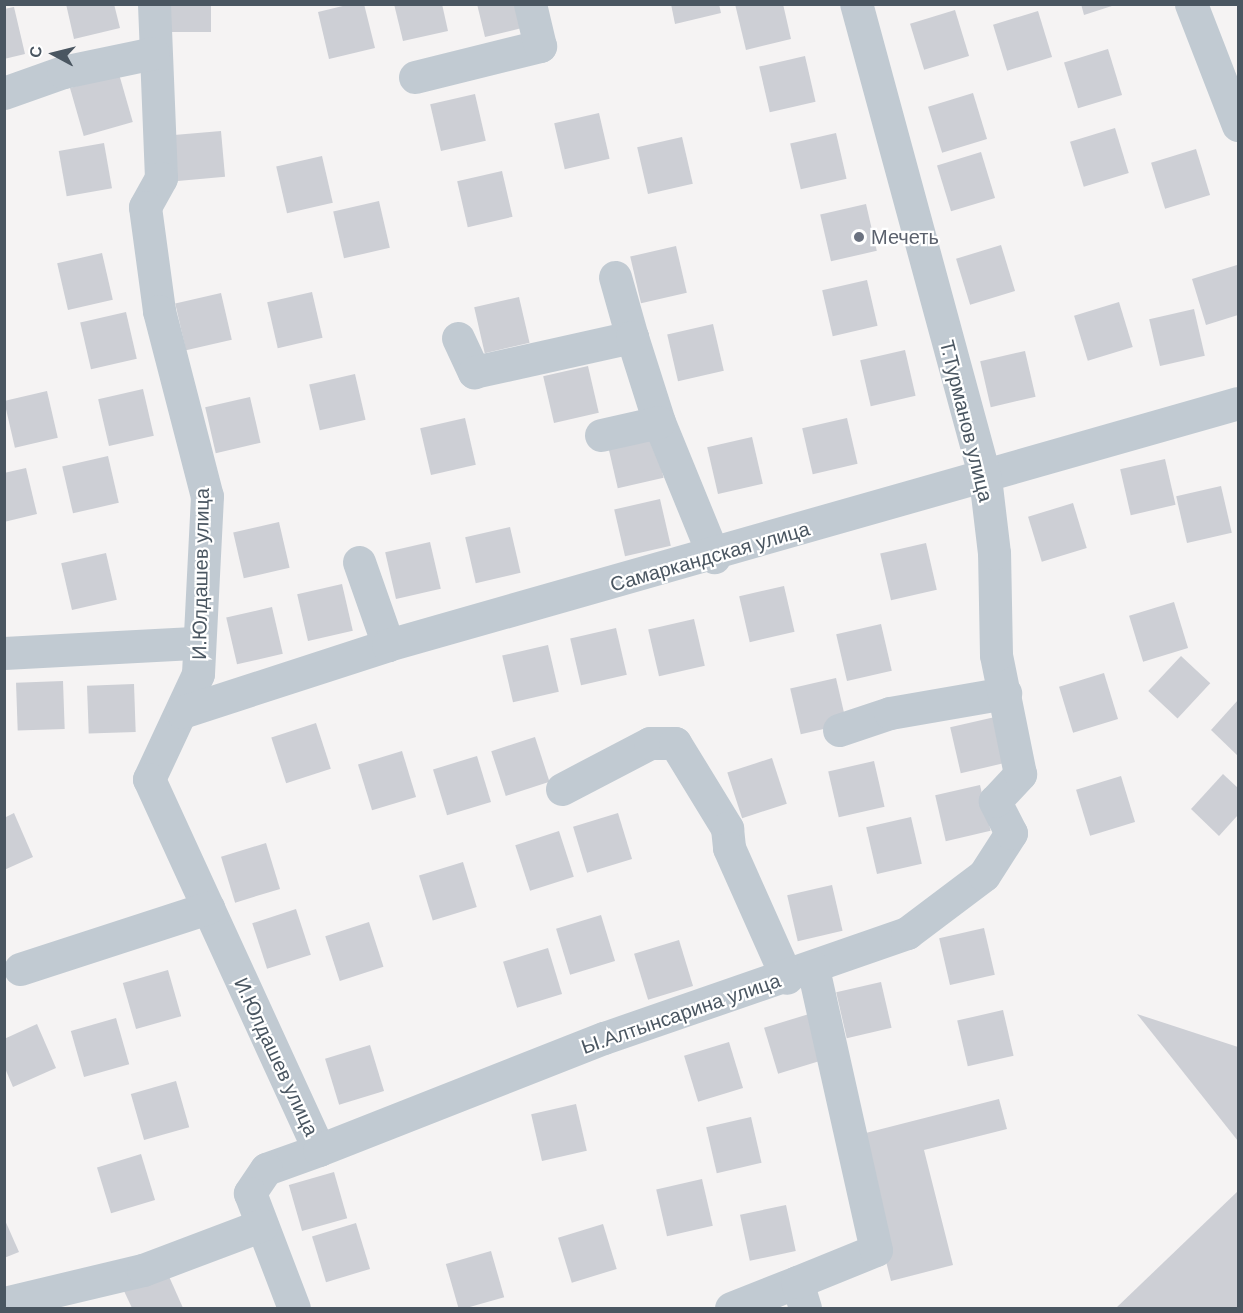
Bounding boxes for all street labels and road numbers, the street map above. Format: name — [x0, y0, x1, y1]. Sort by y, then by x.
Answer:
street label: Т.Турманов улица — [934, 338, 998, 504]
street label: И.Юлдашев улица — [188, 488, 214, 660]
street label: Самаркандская улица — [607, 517, 813, 597]
street label: Ы.Алтынсарина улица — [578, 969, 784, 1059]
street label: И.Юлдашев улица — [229, 974, 323, 1140]

